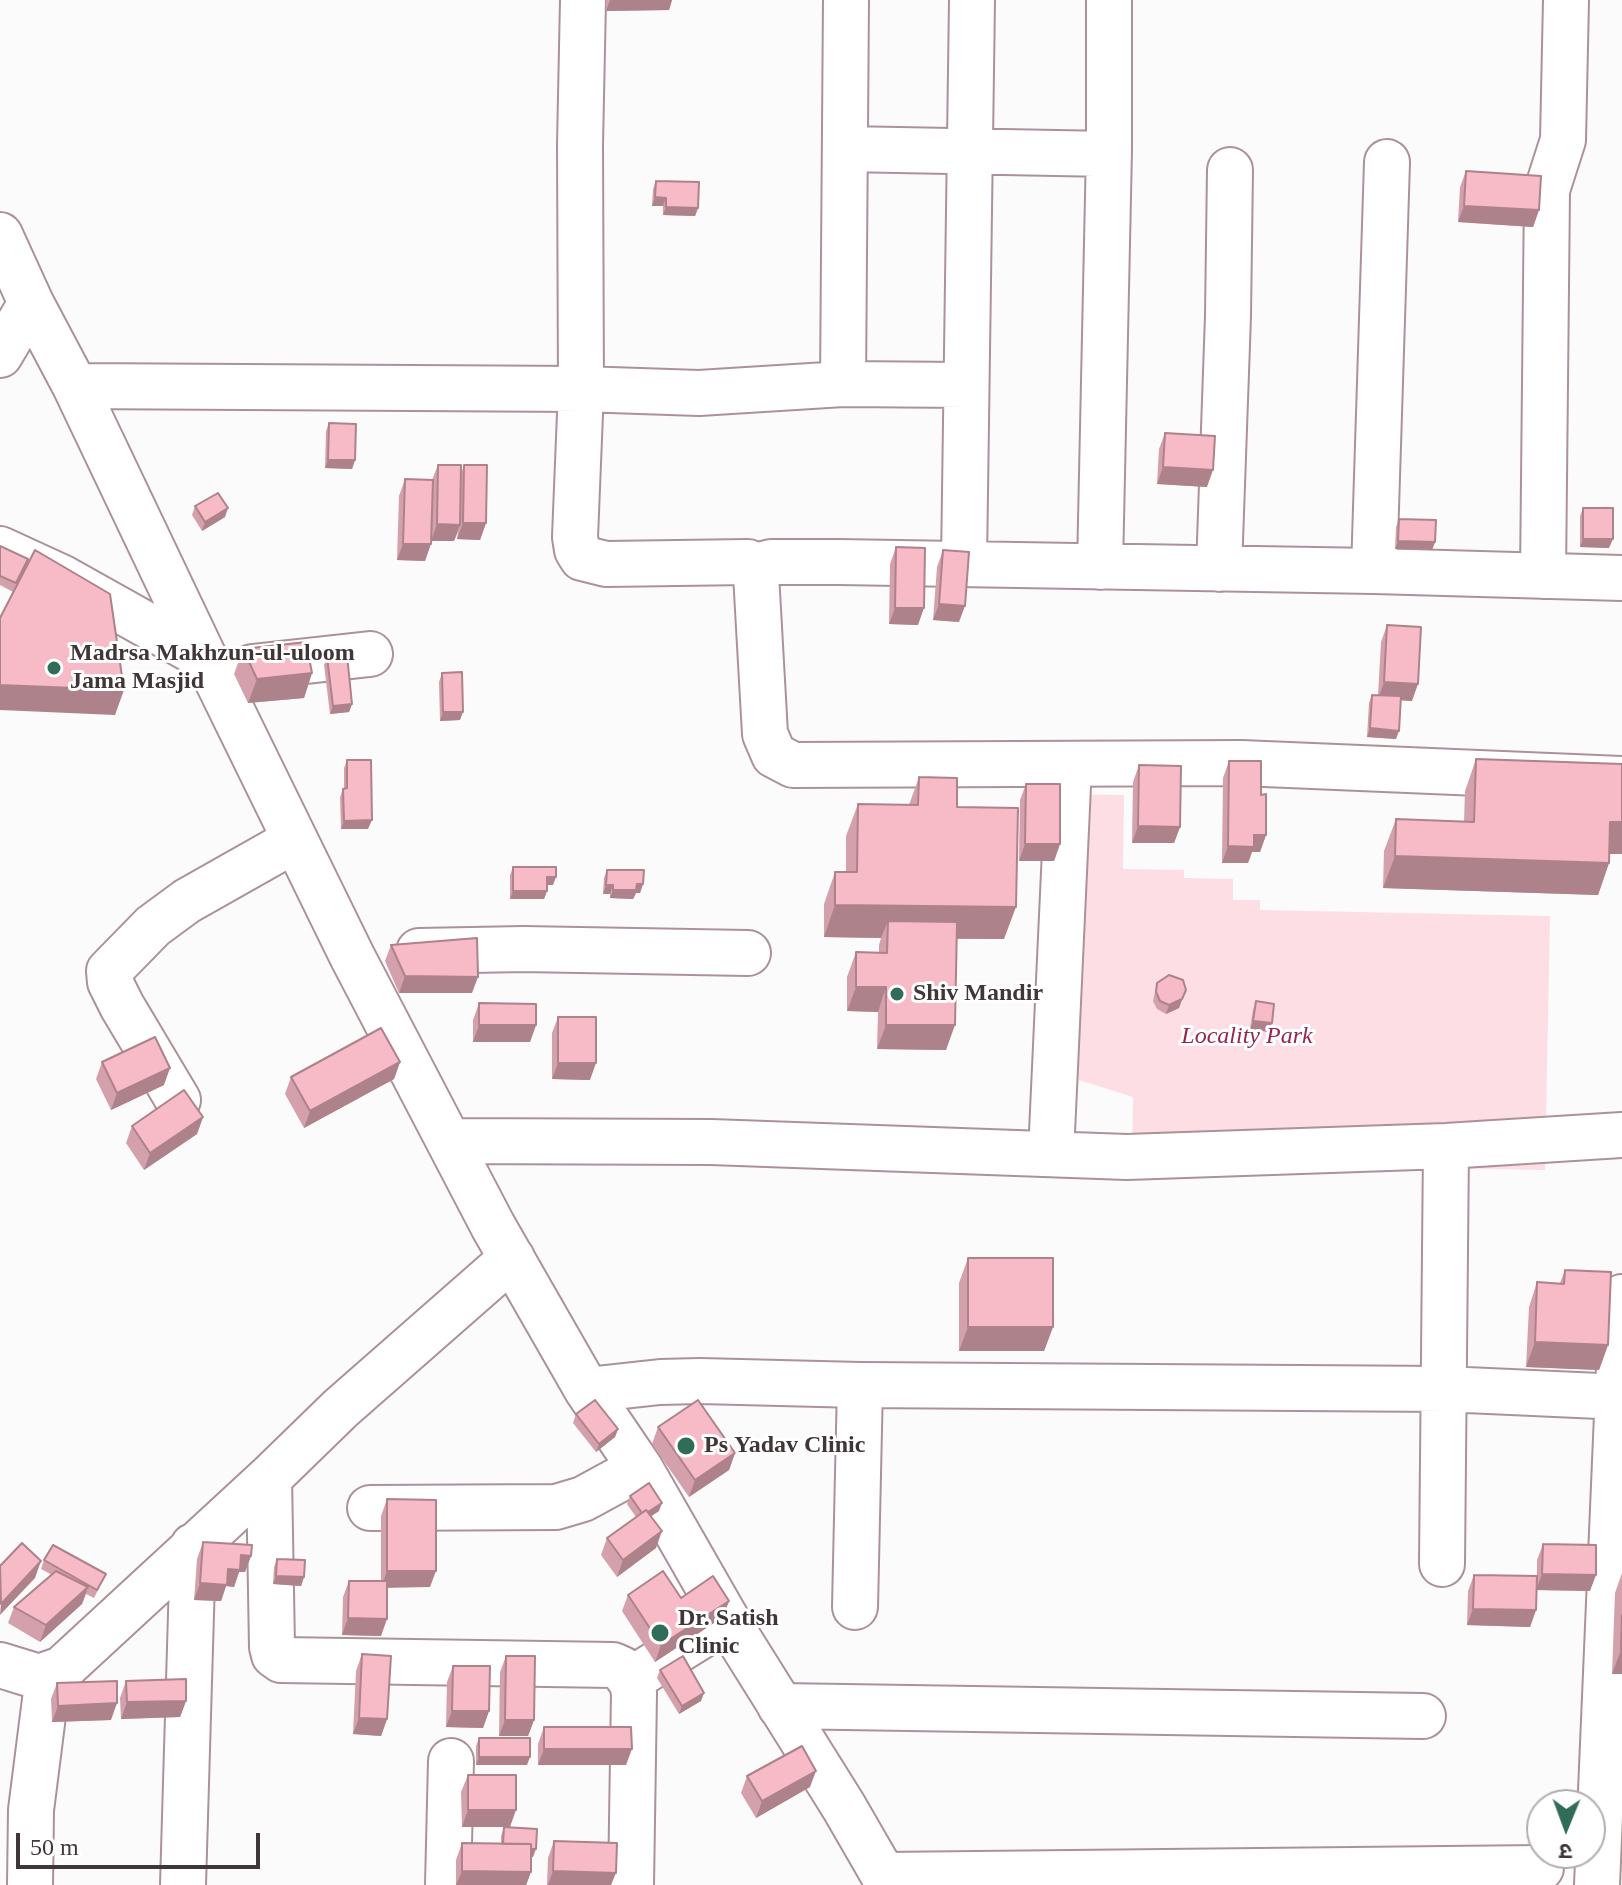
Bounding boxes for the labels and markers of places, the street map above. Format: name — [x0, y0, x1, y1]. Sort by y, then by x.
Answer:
place label: Madrsa Makhzun-ul-uloom Jama Masjid — [70, 640, 355, 696]
marker: Madrsa Makhzun-ul-uloom Jama Masjid — [45, 659, 63, 677]
place label: Shiv Mandir — [913, 980, 1043, 1008]
marker: Shiv Mandir — [888, 985, 906, 1003]
place label: Ps Yadav Clinic — [704, 1432, 865, 1460]
marker: Ps Yadav Clinic — [675, 1435, 697, 1457]
place label: Dr. Satish Clinic — [678, 1605, 778, 1661]
marker: Dr. Satish Clinic — [649, 1622, 671, 1644]

